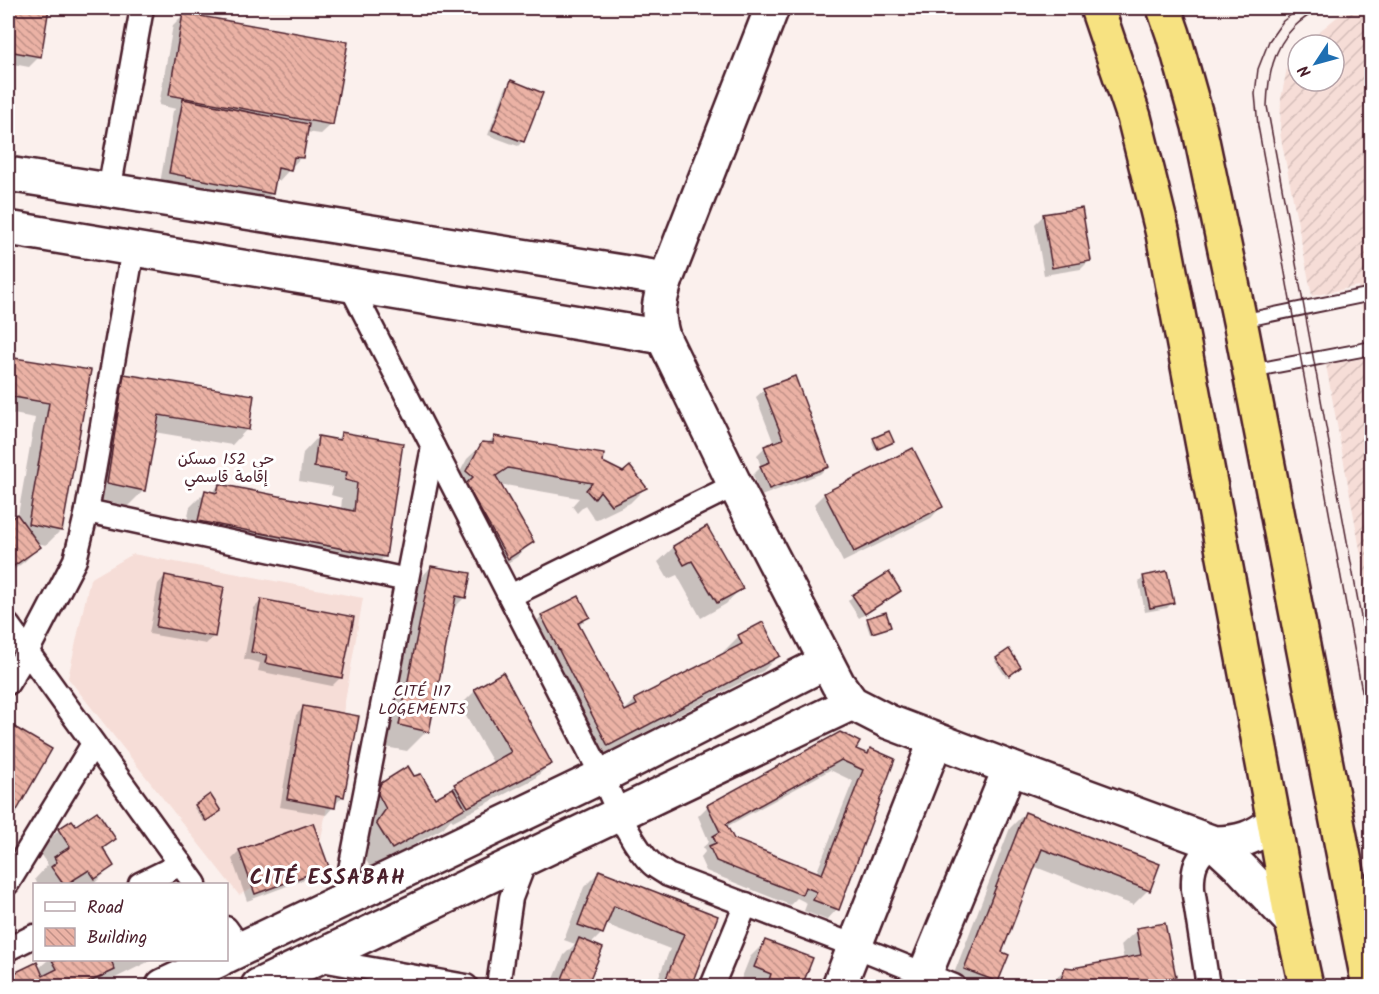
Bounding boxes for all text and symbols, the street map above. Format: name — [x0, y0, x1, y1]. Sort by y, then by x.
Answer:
north arrow — [1286, 33, 1346, 93]
text: N — [1292, 59, 1318, 82]
district label: حي 152 مسكن إقامة قاسمي — [178, 447, 274, 491]
district label: CITÉ 117 LOGEMENTS — [378, 679, 466, 722]
district label: CITÉ ESSABAH — [250, 862, 406, 895]
legend — [33, 883, 228, 961]
text: Road — [87, 894, 124, 923]
text: Building — [87, 924, 147, 953]

